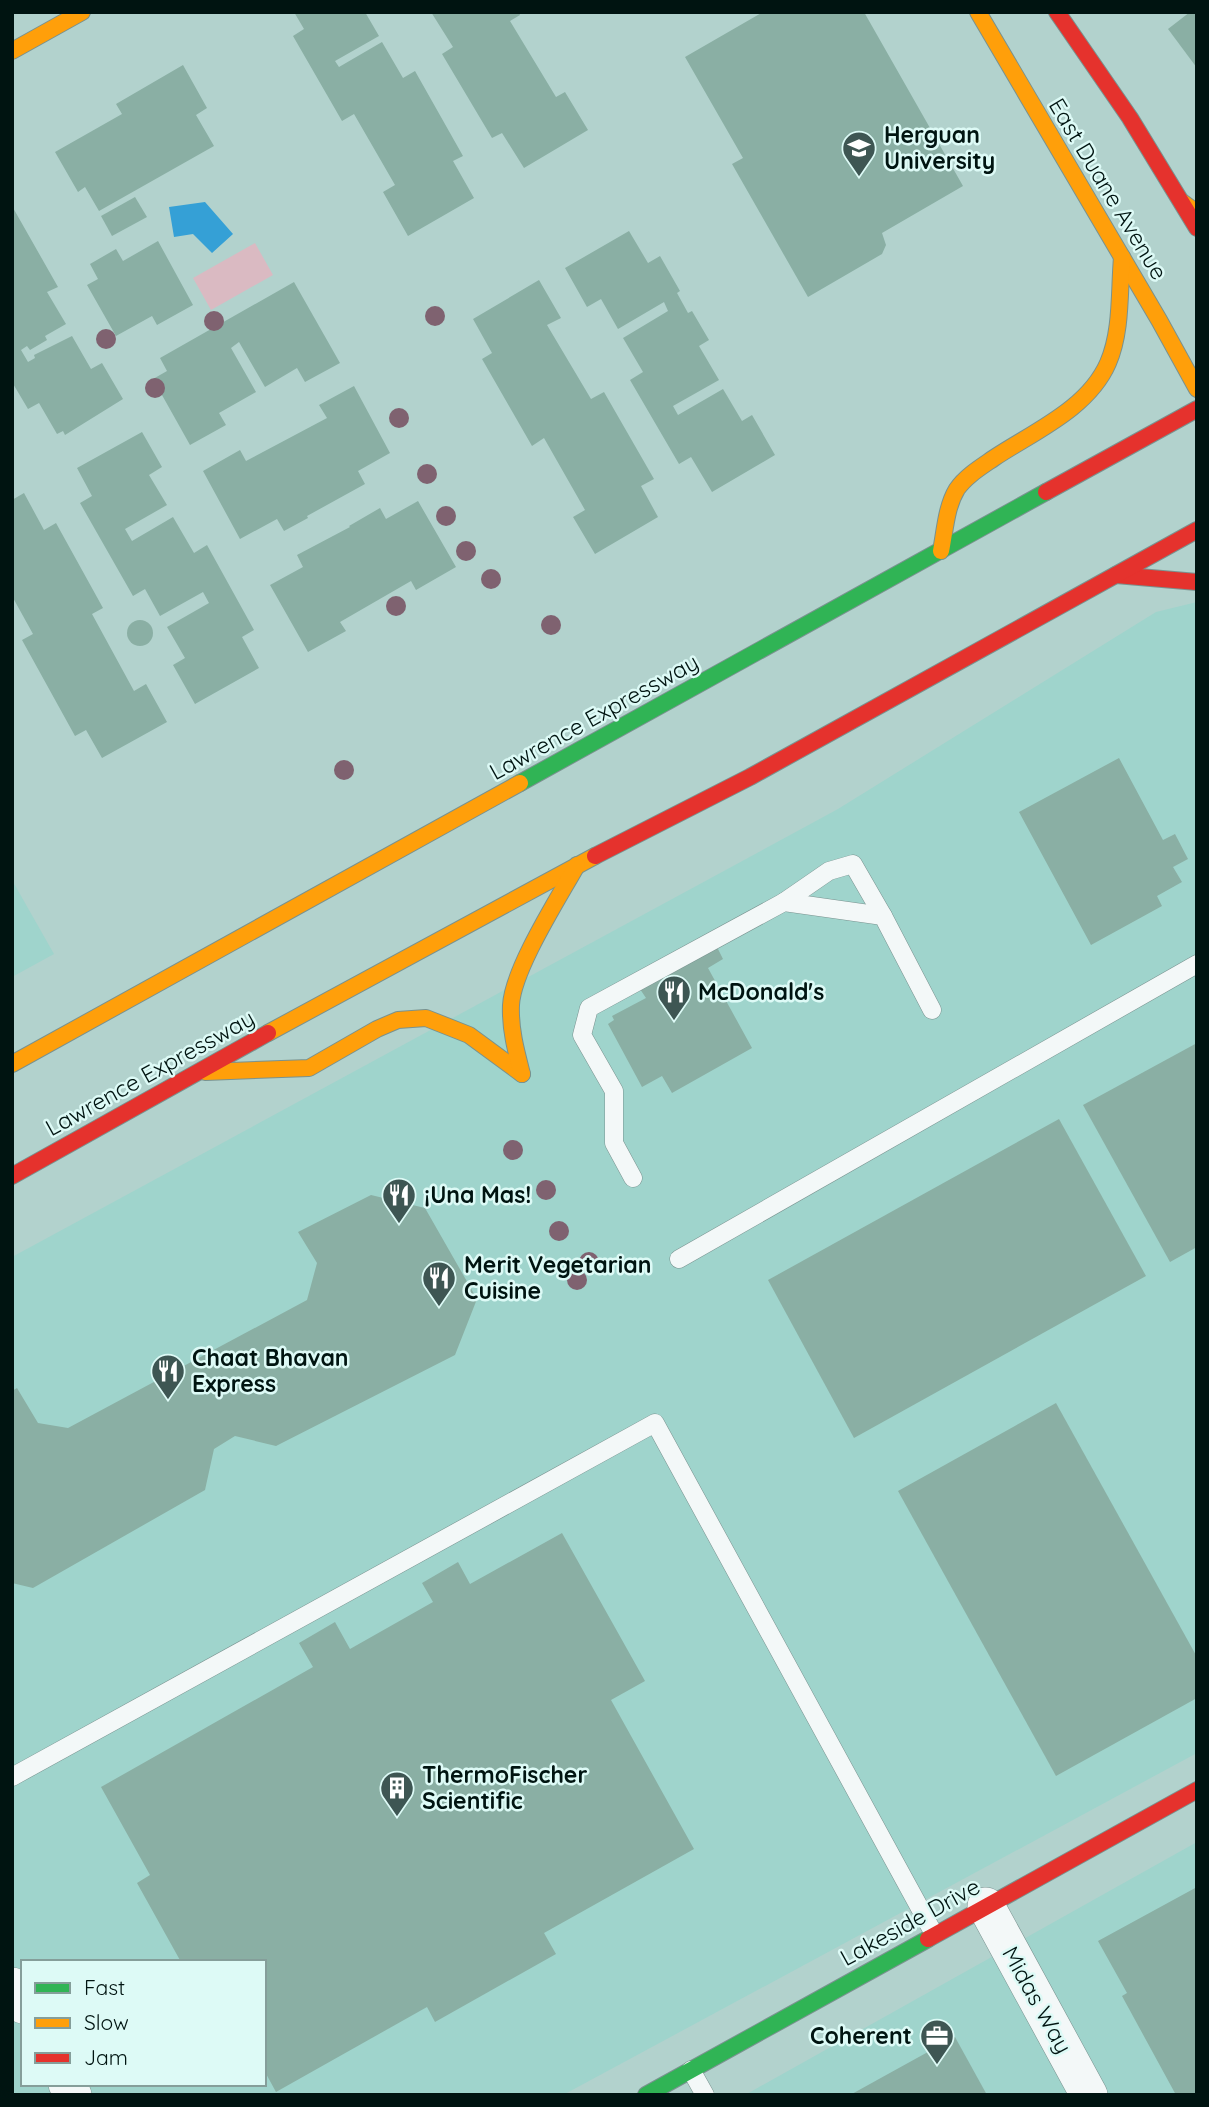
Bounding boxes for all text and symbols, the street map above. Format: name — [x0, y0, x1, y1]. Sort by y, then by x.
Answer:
street label: East Duane Avenue — [1043, 93, 1174, 285]
place label: Herguan University — [884, 120, 995, 175]
school or university icon: Herguan University — [840, 129, 878, 178]
street label: Lawrence Expressway — [484, 647, 703, 786]
restaurant icon: McDonald's — [655, 973, 693, 1022]
place label: McDonald's — [698, 977, 824, 1006]
street label: Lawrence Expressway — [40, 1003, 259, 1142]
restaurant icon: ¡Una Mas! — [380, 1176, 418, 1225]
place label: ¡Una Mas! — [424, 1180, 531, 1209]
place label: Merit Vegetarian Cuisine — [464, 1250, 651, 1305]
restaurant icon: Merit Vegetarian Cuisine — [420, 1259, 458, 1308]
place label: Chaat Bhavan Express — [192, 1343, 349, 1398]
restaurant icon: Chaat Bhavan Express — [149, 1352, 187, 1401]
place label: ThermoFischer Scientific — [422, 1760, 587, 1815]
building icon: ThermoFischer Scientific — [378, 1769, 416, 1818]
street label: Lakeside Drive — [835, 1871, 985, 1972]
street label: Midas Way — [996, 1941, 1079, 2058]
legend — [21, 1960, 266, 2086]
text: Fast — [84, 1974, 125, 2000]
text: Slow — [84, 2009, 129, 2035]
office icon: Coherent — [918, 2017, 956, 2066]
place label: Coherent — [810, 2021, 912, 2050]
text: Jam — [84, 2044, 128, 2070]

